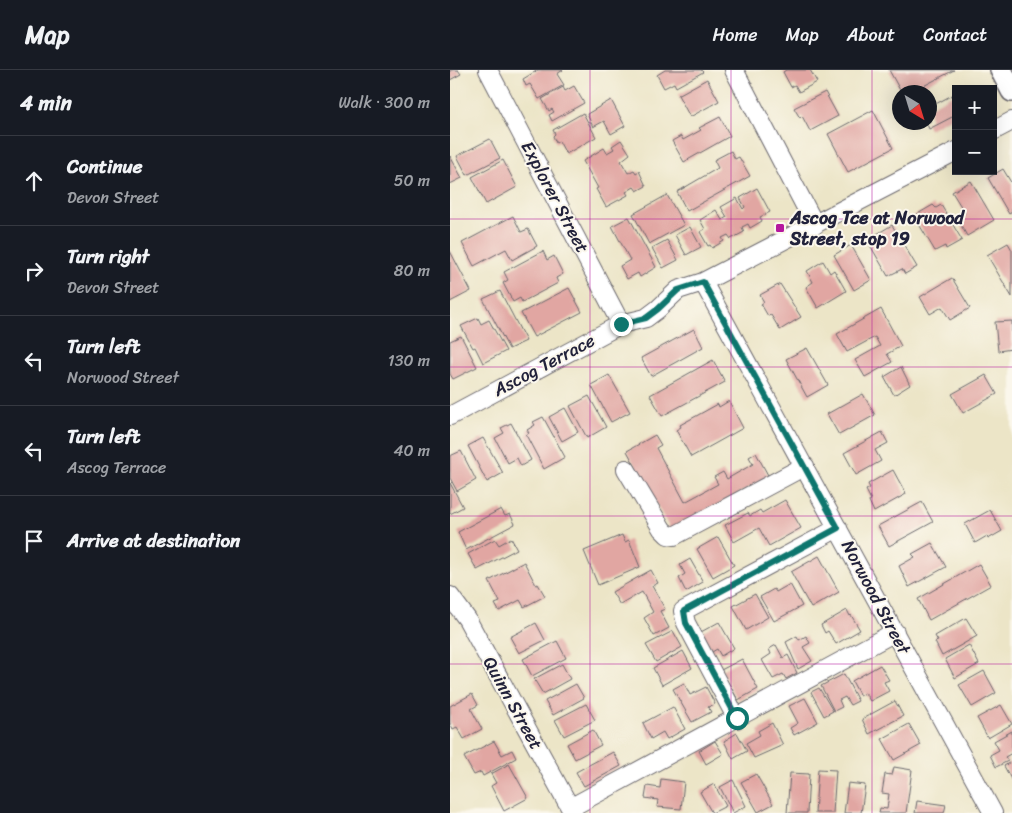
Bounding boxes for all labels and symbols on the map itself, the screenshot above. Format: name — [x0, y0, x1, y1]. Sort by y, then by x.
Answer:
north arrow — [892, 85, 937, 130]
street label: Explorer Street — [512, 135, 598, 259]
place label: Ascog Tce at Norwood Street, stop 19 — [789, 202, 965, 255]
marker: Ascog Tce at Norwood Street, stop 19 — [774, 222, 786, 234]
route end — [610, 313, 633, 336]
street label: Ascog Terrace — [486, 325, 601, 406]
street label: Norwood Street — [832, 534, 920, 661]
street label: Quinn Street — [474, 650, 552, 756]
route start — [726, 707, 749, 730]

